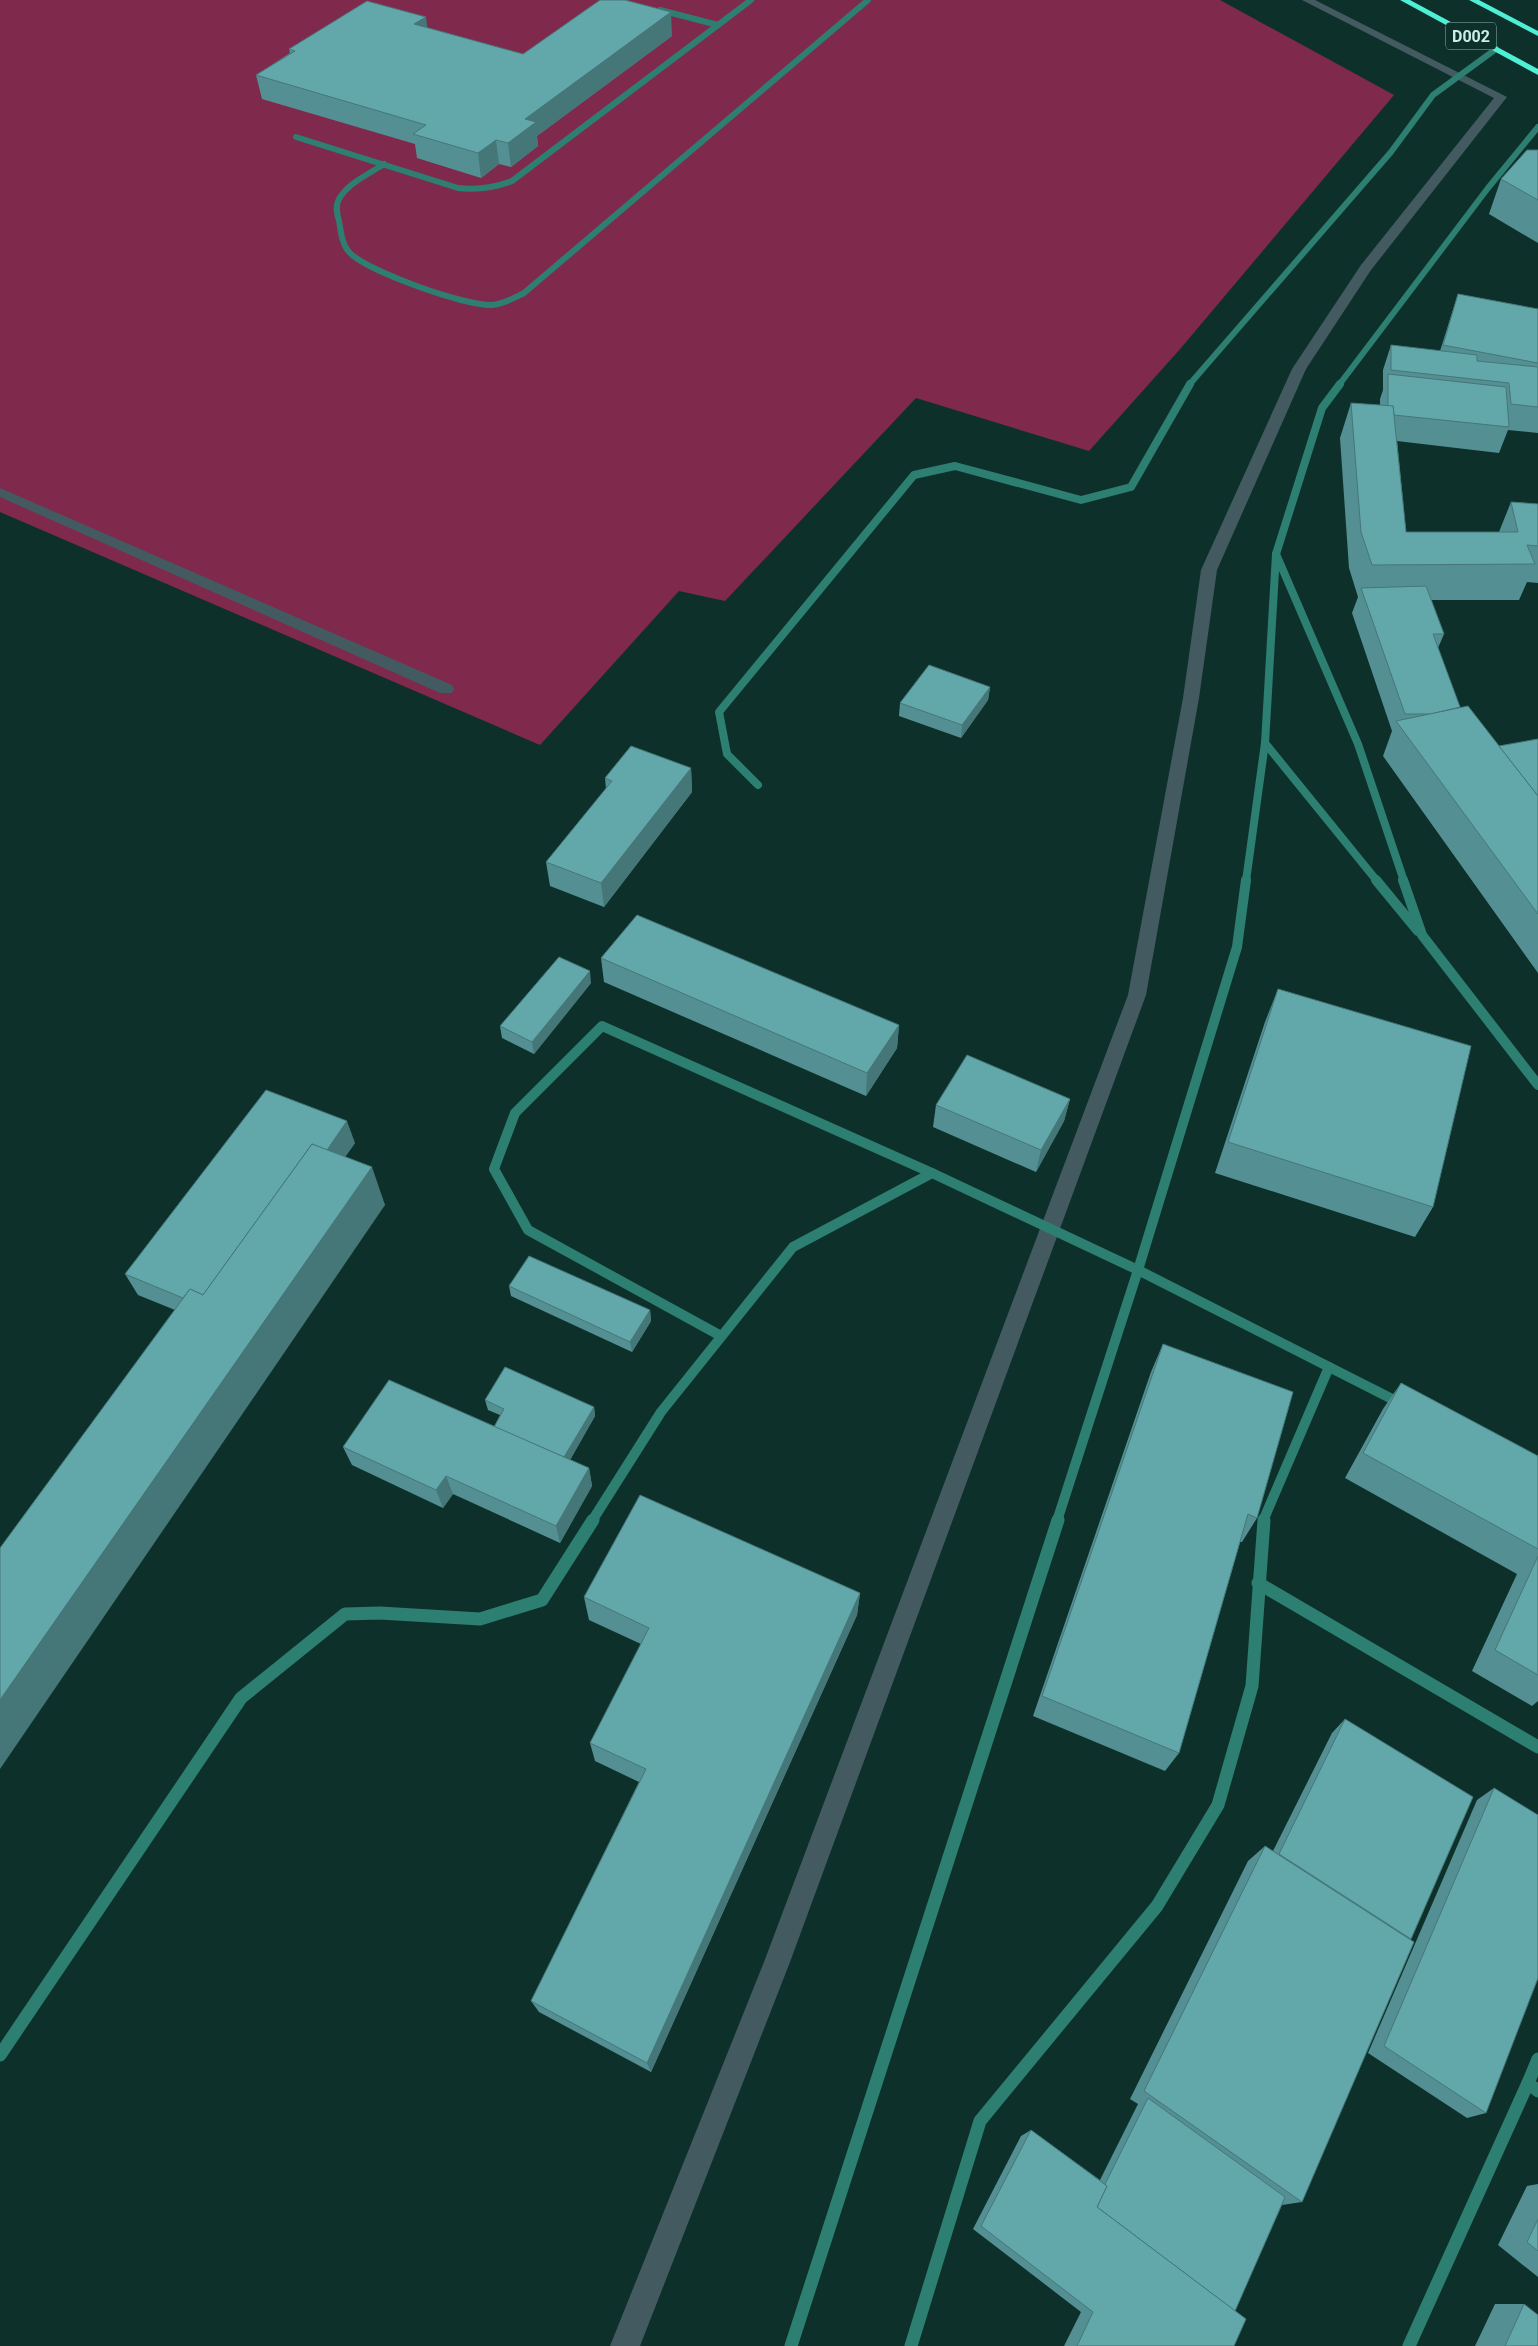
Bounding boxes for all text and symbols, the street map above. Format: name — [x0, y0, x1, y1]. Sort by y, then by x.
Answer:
road number: D002 — [1446, 22, 1496, 50]

